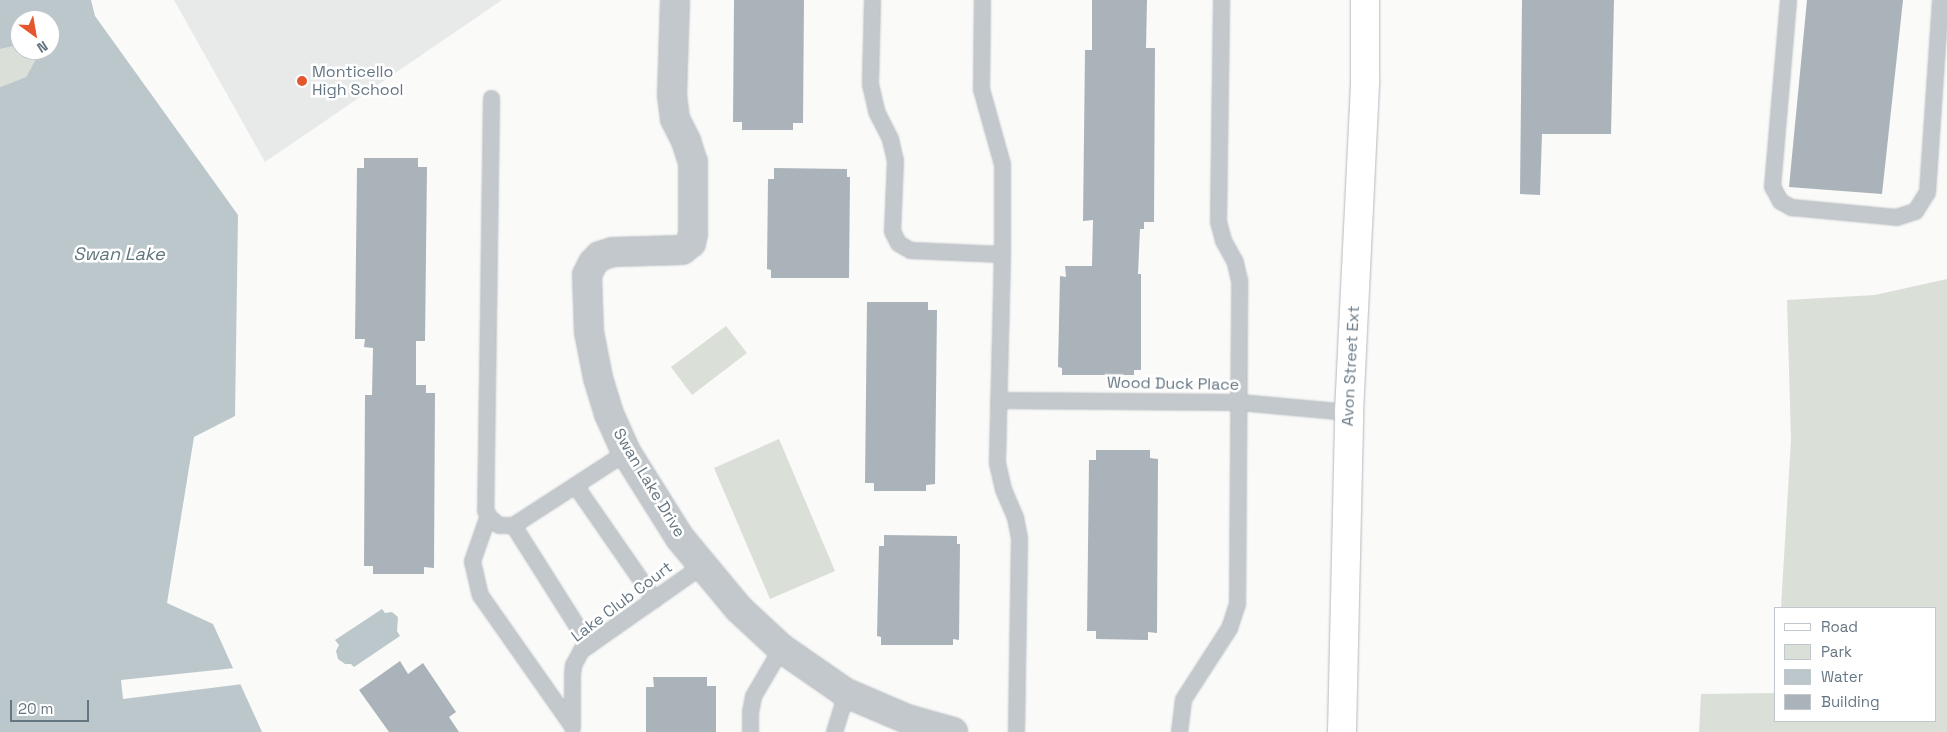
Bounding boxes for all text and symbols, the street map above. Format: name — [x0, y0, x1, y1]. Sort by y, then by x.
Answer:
north arrow — [10, 10, 60, 60]
text: N — [34, 37, 51, 57]
place label: Monticello High School — [312, 62, 403, 100]
marker: Monticello High School — [296, 75, 308, 87]
water label: Swan Lake — [73, 243, 165, 265]
street label: Avon Street Ext — [1338, 305, 1364, 427]
street label: Wood Duck Place — [1107, 373, 1239, 395]
street label: Swan Lake Drive — [609, 425, 689, 541]
street label: Lake Club Court — [568, 558, 676, 646]
legend — [1774, 607, 1937, 722]
text: Road — [1821, 617, 1858, 636]
text: Park — [1821, 642, 1852, 661]
text: Water — [1821, 667, 1863, 686]
scale bar — [12, 690, 91, 722]
text: Building — [1821, 692, 1880, 711]
text: 20 m — [18, 699, 53, 718]

